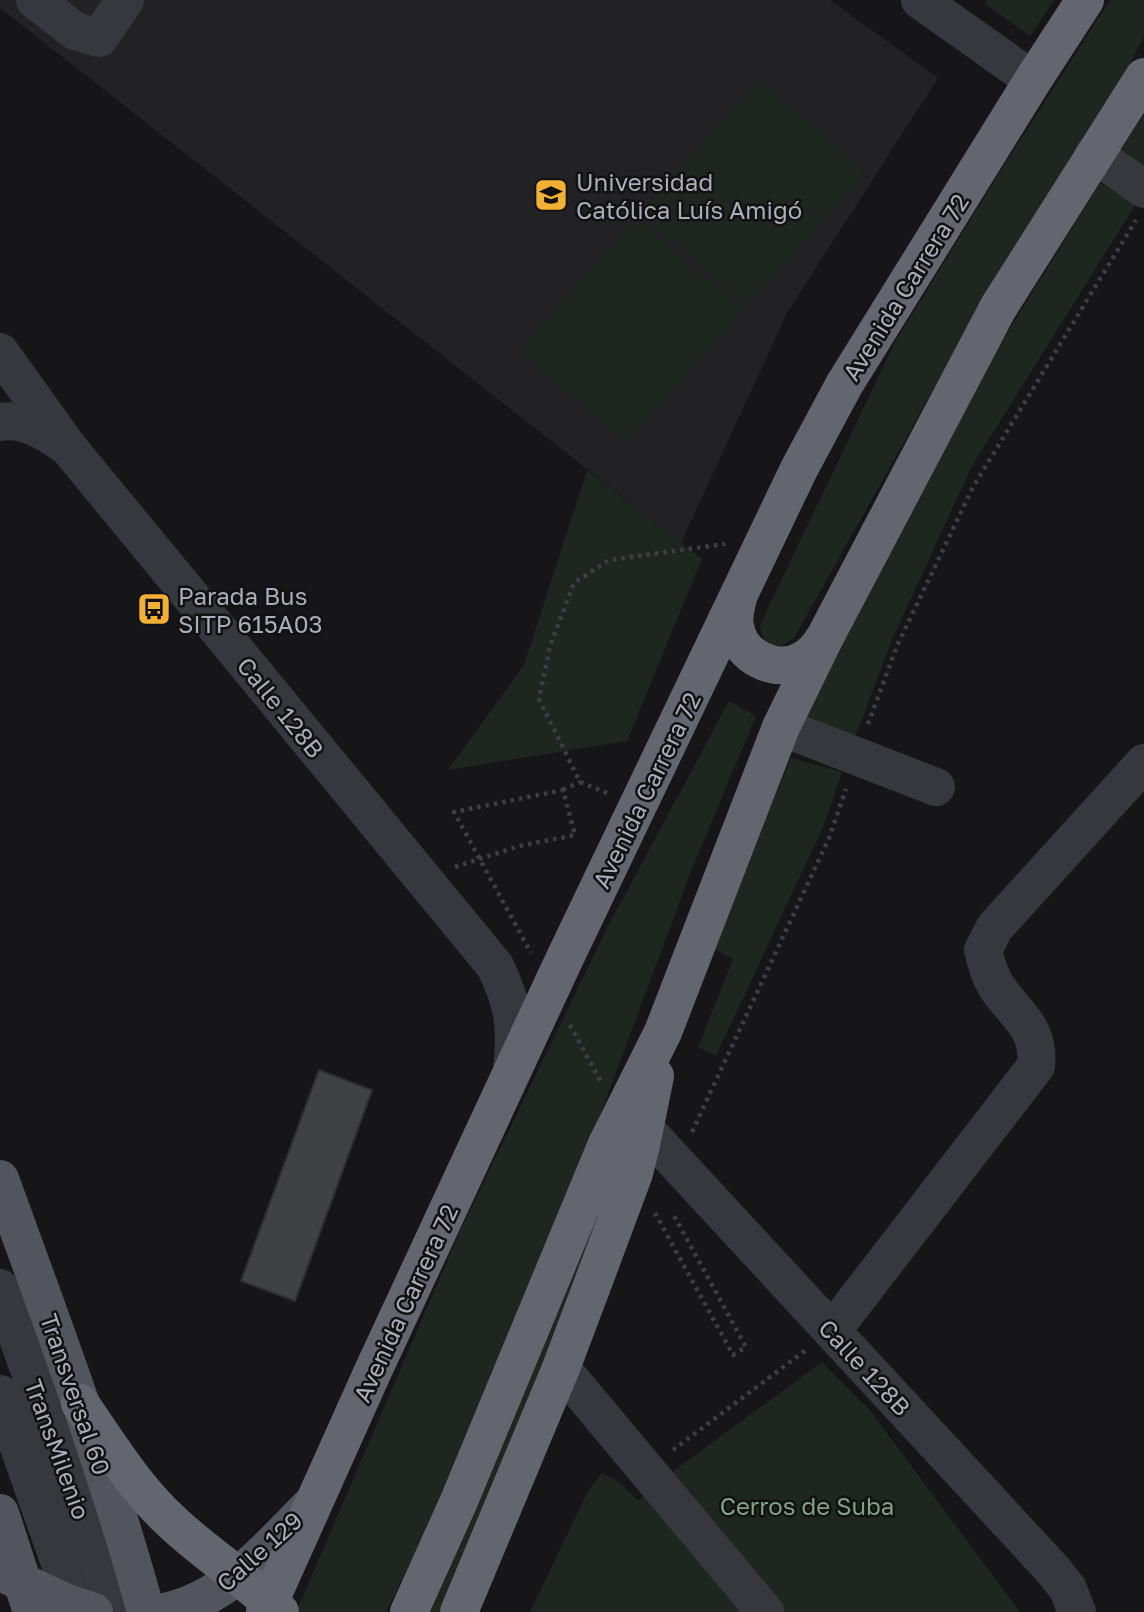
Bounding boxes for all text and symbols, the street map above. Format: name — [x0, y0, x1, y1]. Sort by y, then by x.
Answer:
place label: Universidad Católica Luís Amigó — [576, 167, 802, 224]
school or university icon: Universidad Católica Luís Amigó — [532, 176, 570, 214]
street label: Avenida Carrera 72 — [836, 188, 974, 386]
place label: Parada Bus SITP 615A03 — [178, 581, 323, 638]
bus stop icon: Parada Bus SITP 615A03 — [135, 590, 173, 628]
street label: Calle 128B — [232, 651, 330, 763]
street label: Avenida Carrera 72 — [586, 687, 706, 893]
street label: Avenida Carrera 72 — [347, 1200, 463, 1406]
street label: Transversal 60 — [35, 1310, 117, 1478]
street label: Calle 128B — [813, 1313, 917, 1421]
street label: TransMilenio — [19, 1375, 97, 1523]
park label: Cerros de Suba — [720, 1491, 894, 1520]
street label: Calle 129 — [210, 1505, 308, 1597]

